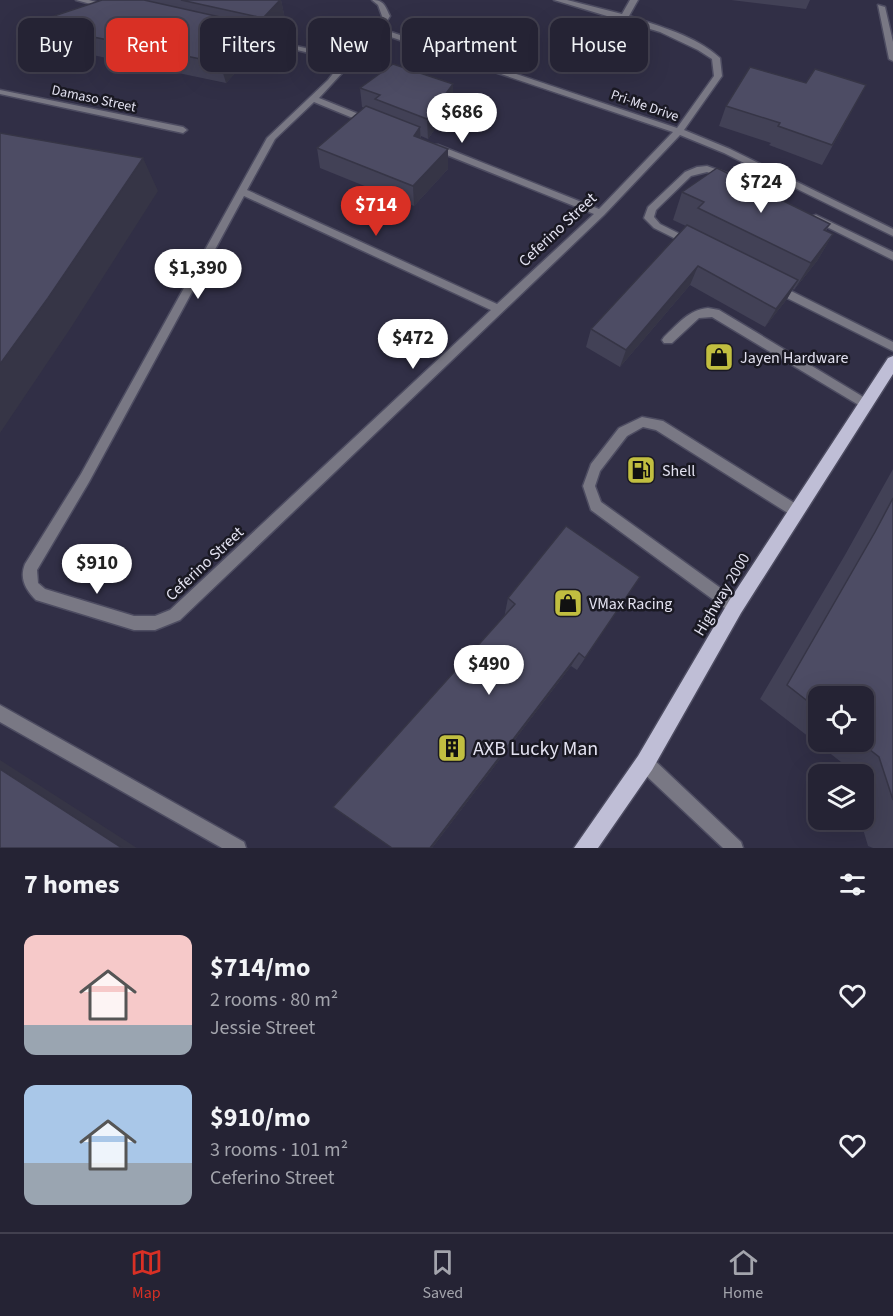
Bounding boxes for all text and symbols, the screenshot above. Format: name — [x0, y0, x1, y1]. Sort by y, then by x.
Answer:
chip: Buy — [18, 18, 94, 72]
chip: Rent — [106, 18, 188, 72]
chip: Filters — [200, 18, 296, 72]
chip: New — [308, 18, 390, 72]
chip: Apartment — [402, 18, 538, 72]
chip: House — [550, 18, 648, 72]
street label: Damaso Street — [50, 80, 138, 118]
street label: Pri-Me Drive — [608, 85, 681, 127]
pin: $686 — [426, 93, 498, 144]
text: $686 — [441, 98, 483, 126]
pin: $724 — [725, 163, 797, 214]
text: $724 — [740, 168, 782, 196]
pin: $714 — [340, 186, 412, 237]
street label: Ceferino Street — [514, 187, 602, 272]
text: $714 — [355, 191, 397, 219]
pin: $1,390 — [149, 249, 247, 300]
text: $1,390 — [169, 254, 227, 282]
pin: $472 — [377, 319, 449, 370]
text: $472 — [392, 324, 434, 352]
shop icon: Jayen Hardware — [703, 341, 735, 373]
place label: Jayen Hardware — [740, 347, 849, 369]
fuel station icon: Shell — [625, 454, 657, 486]
place label: Shell — [662, 460, 695, 482]
street label: Ceferino Street — [161, 521, 249, 606]
pin: $910 — [61, 544, 133, 595]
text: $910 — [76, 549, 118, 577]
street label: Highway 2000 — [688, 549, 755, 640]
shop icon: VMax Racing — [552, 587, 584, 619]
place label: VMax Racing — [589, 593, 672, 615]
pin: $490 — [453, 645, 525, 696]
text: $490 — [468, 650, 510, 678]
map controls — [808, 686, 874, 830]
button: locate — [808, 686, 874, 752]
building icon: AXB Lucky Man — [436, 732, 468, 764]
place label: AXB Lucky Man — [473, 735, 598, 763]
button: layers — [808, 764, 874, 830]
text: 7 homes — [24, 866, 119, 903]
icon: filters — [836, 868, 869, 901]
text: $714/mo — [210, 949, 310, 986]
icon: home — [72, 959, 144, 1031]
icon: heart — [836, 979, 869, 1012]
text: 2 rooms · 80 m² — [210, 986, 338, 1014]
text: Jessie Street — [210, 1014, 315, 1042]
text: $910/mo — [210, 1099, 310, 1136]
icon: home — [72, 1109, 144, 1181]
icon: heart — [836, 1129, 869, 1162]
text: 3 rooms · 101 m² — [210, 1136, 348, 1164]
text: Ceferino Street — [210, 1164, 335, 1192]
tab: Map — [130, 1246, 163, 1304]
tab: Saved — [422, 1246, 463, 1304]
tab: Home — [723, 1246, 763, 1304]

